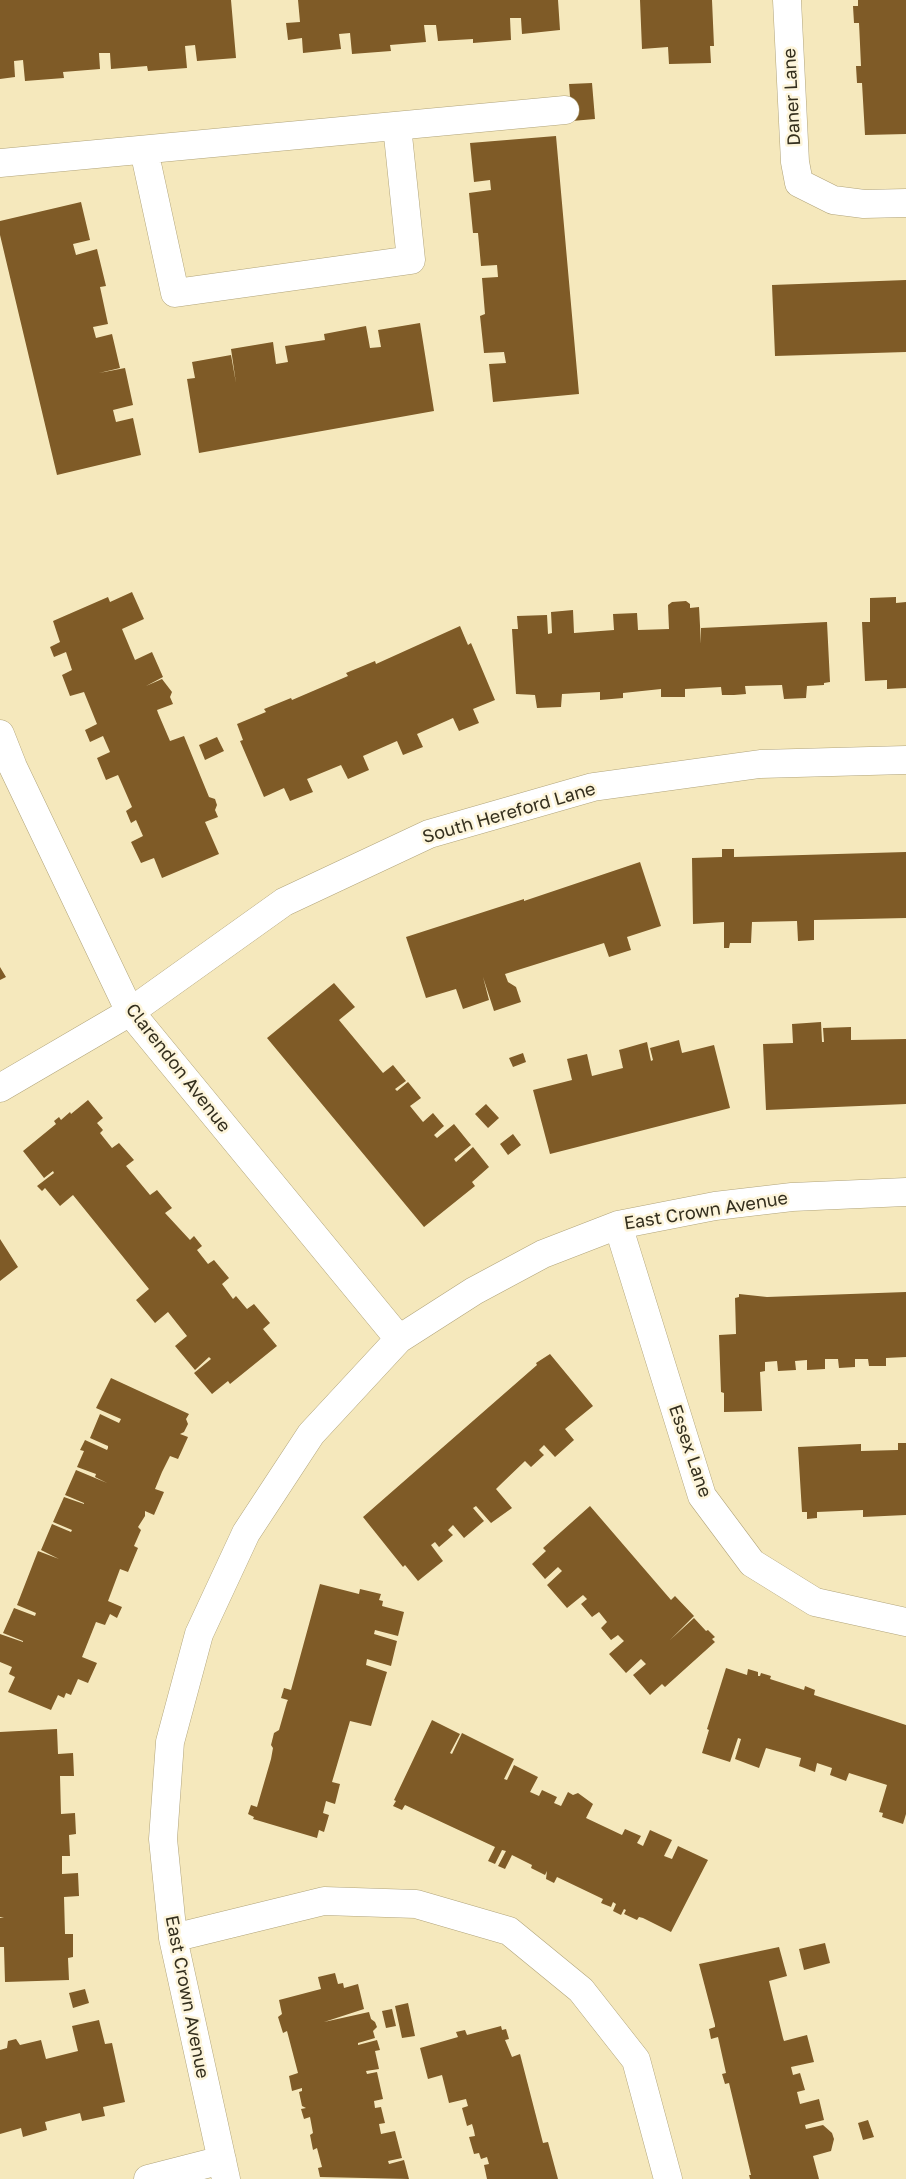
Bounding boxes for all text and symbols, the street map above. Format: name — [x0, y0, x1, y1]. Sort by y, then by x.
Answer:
street label: Daner Lane — [779, 48, 805, 146]
street label: South Hereford Lane — [420, 778, 598, 848]
street label: Clarendon Avenue — [121, 999, 235, 1137]
street label: East Crown Avenue — [623, 1187, 789, 1235]
street label: Essex Lane — [664, 1402, 716, 1500]
street label: East Crown Avenue — [161, 1914, 213, 2080]

